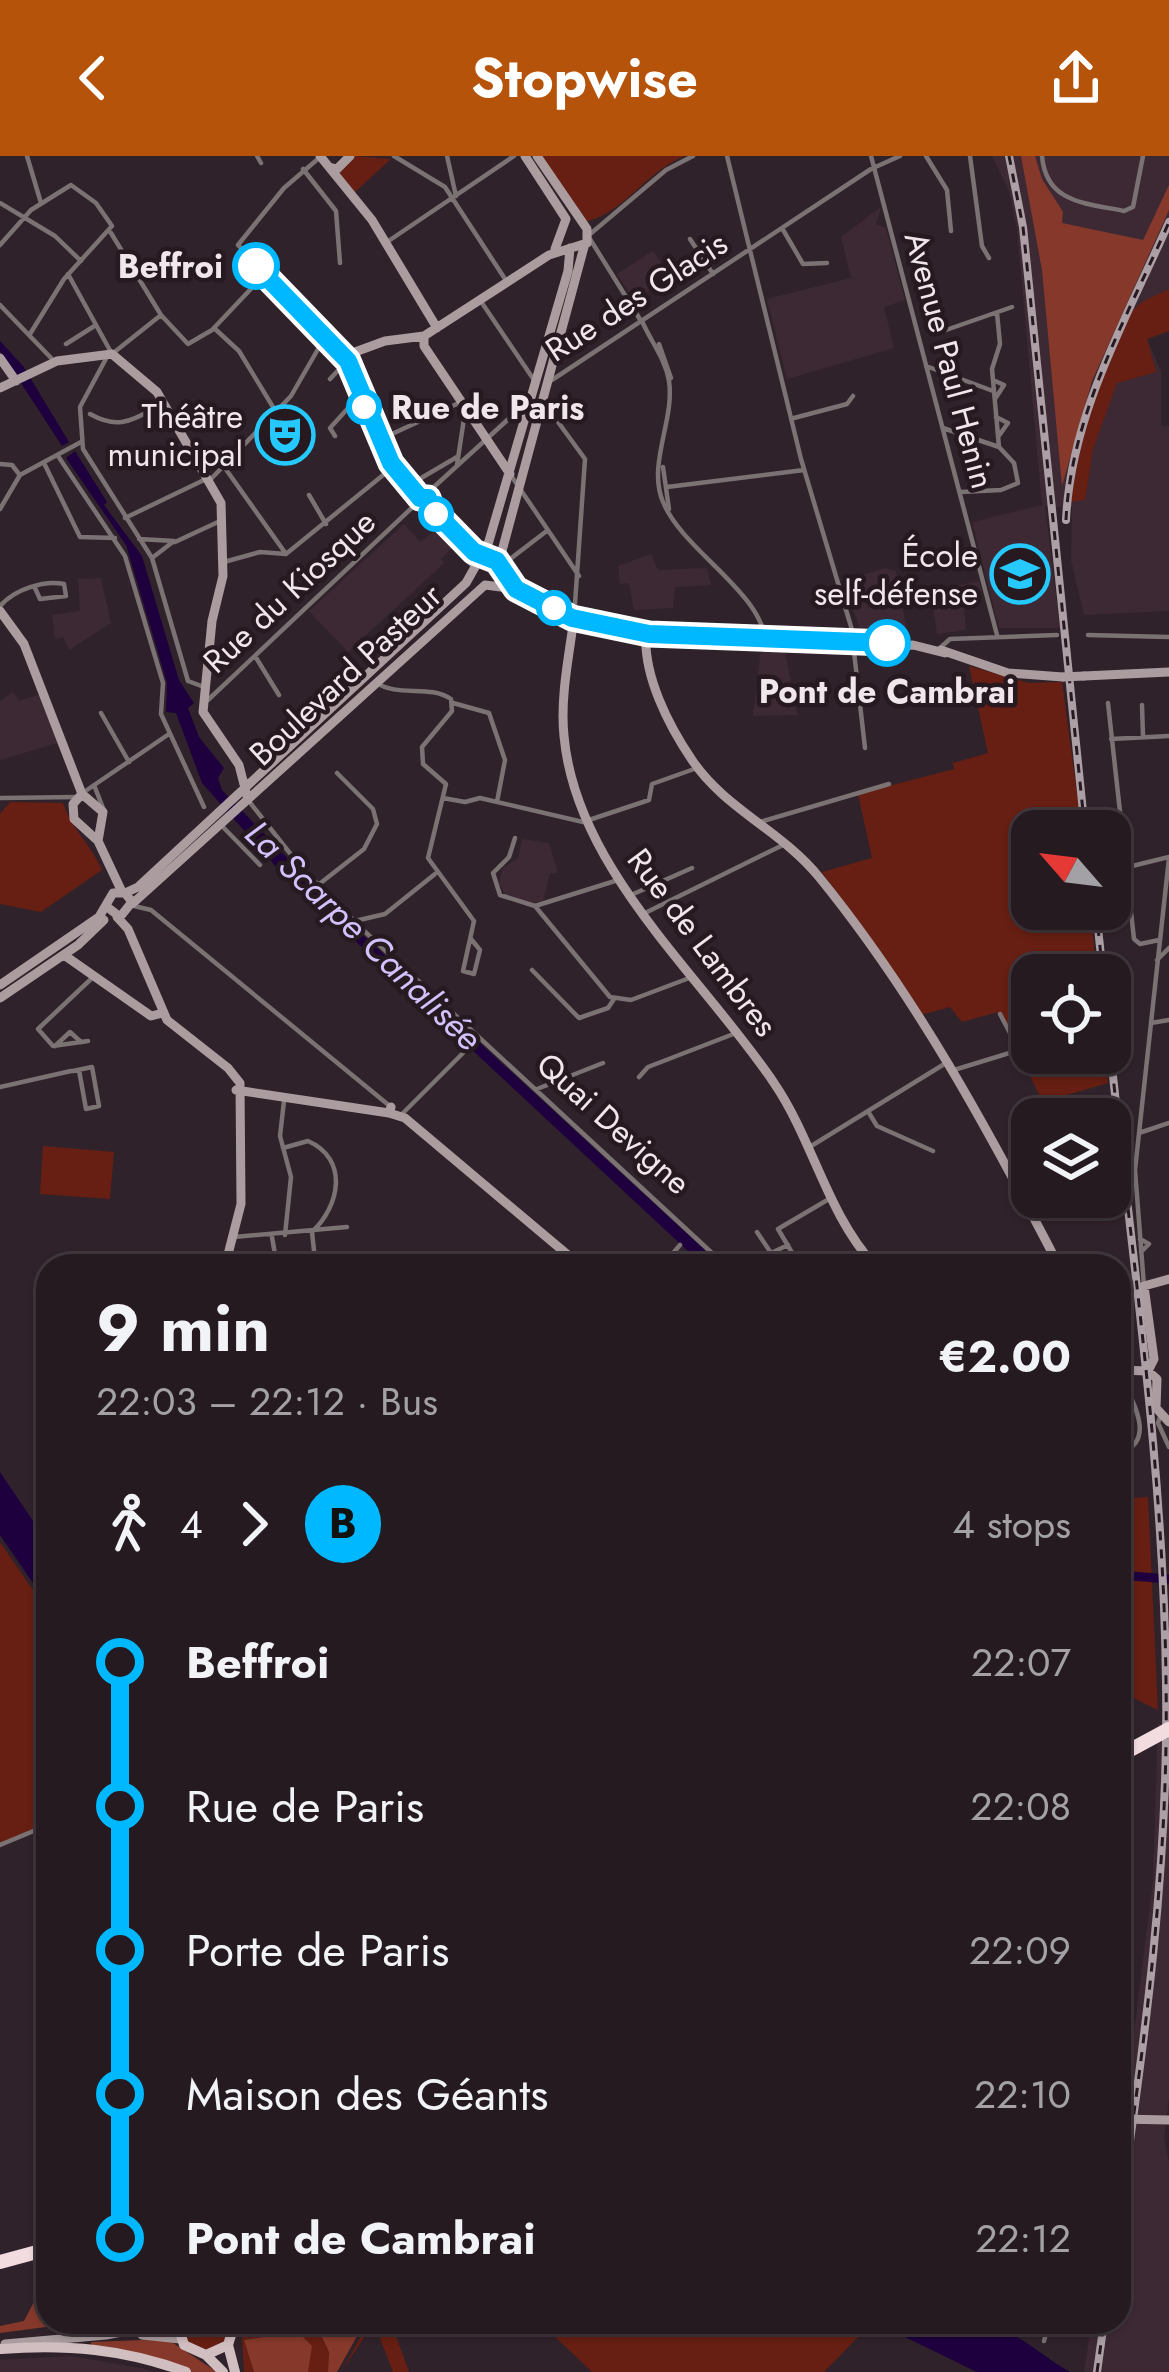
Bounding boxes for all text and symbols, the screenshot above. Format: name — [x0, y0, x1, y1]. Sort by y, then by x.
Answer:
text: Stopwise — [471, 39, 698, 117]
icon: back — [60, 45, 126, 111]
icon: share — [1043, 45, 1109, 111]
street label: Rue des Glacis — [536, 220, 736, 373]
street label: Avenue Paul Henin — [893, 226, 1006, 494]
place label: Beffroi — [118, 243, 223, 290]
marker: Beffroi — [234, 244, 278, 288]
place label: Rue de Paris — [391, 384, 584, 431]
marker: Rue de Paris — [348, 391, 380, 423]
place label: Théâtre municipal — [107, 393, 243, 478]
theatre icon: Théâtre municipal — [254, 404, 316, 466]
unlabelled marker — [420, 498, 452, 530]
street label: Rue du Kiosque — [193, 499, 386, 684]
place label: École self-défense — [814, 532, 978, 617]
school or university icon: École self-défense — [989, 543, 1051, 605]
street label: Boulevard Pasteur — [239, 572, 453, 776]
unlabelled marker — [538, 592, 570, 624]
marker: Pont de Cambrai — [865, 621, 909, 665]
place label: Pont de Cambrai — [759, 668, 1015, 715]
water label: La Scarpe Canalisée — [234, 808, 494, 1062]
north arrow — [1011, 810, 1131, 930]
map controls — [1011, 810, 1131, 1218]
street label: Rue de Lambres — [616, 838, 789, 1046]
button: locate — [1011, 954, 1131, 1074]
street label: Quai Devigne — [526, 1041, 701, 1205]
button: layers — [1011, 1098, 1131, 1218]
text: 9 min — [96, 1280, 270, 1376]
text: €2.00 — [938, 1324, 1071, 1389]
text: 22:03 – 22:12 · Bus — [96, 1373, 438, 1430]
icon: walk — [96, 1491, 162, 1557]
icon: forward — [221, 1491, 287, 1557]
text: B — [329, 1493, 357, 1554]
text: 4 — [180, 1496, 203, 1553]
text: 4 stops — [952, 1496, 1071, 1553]
text: Beffroi — [186, 1630, 329, 1695]
text: 22:07 — [971, 1634, 1071, 1691]
text: Rue de Paris — [186, 1774, 424, 1839]
text: 22:08 — [970, 1778, 1071, 1835]
text: Porte de Paris — [186, 1918, 449, 1983]
text: 22:09 — [969, 1922, 1071, 1979]
text: Maison des Géants — [186, 2062, 548, 2127]
text: 22:10 — [974, 2066, 1071, 2123]
text: Pont de Cambrai — [186, 2206, 536, 2271]
text: 22:12 — [975, 2210, 1071, 2267]

